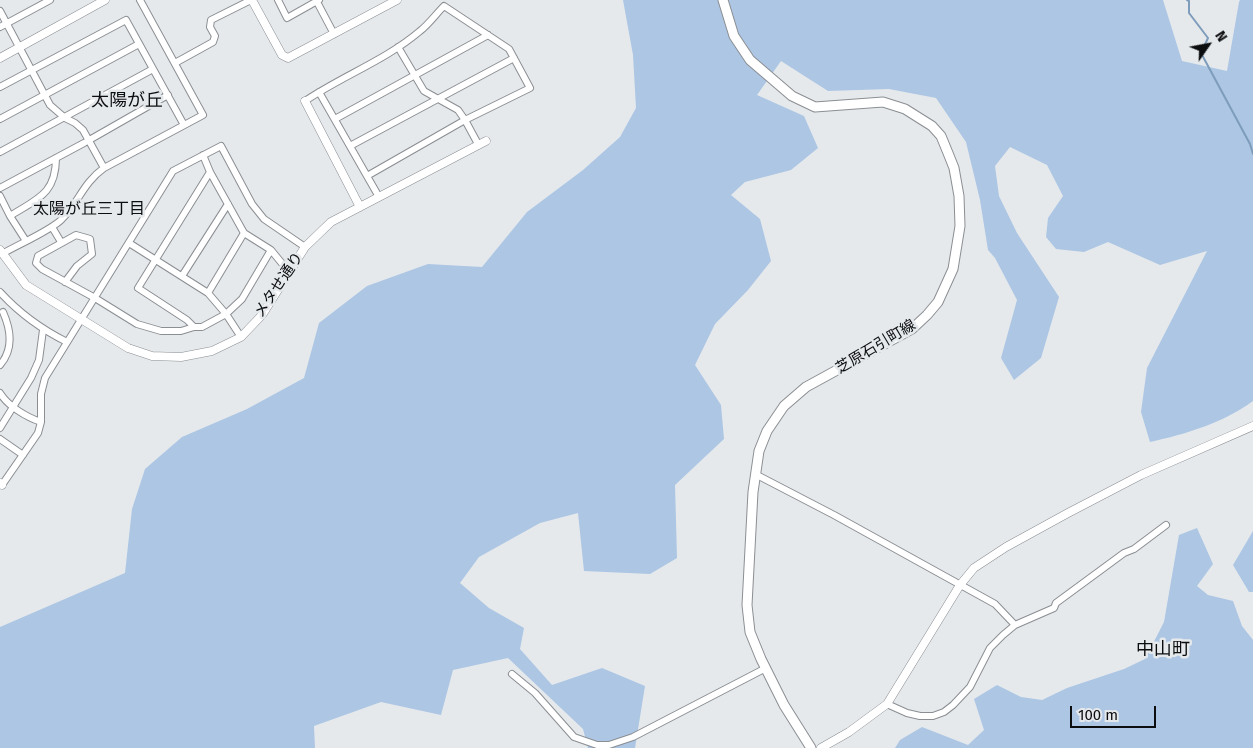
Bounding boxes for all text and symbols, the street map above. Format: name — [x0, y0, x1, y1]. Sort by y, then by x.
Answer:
north arrow — [1183, 20, 1233, 70]
text: N — [1211, 28, 1231, 45]
district label: 太陽が丘 — [91, 90, 163, 112]
district label: 太陽が丘三丁目 — [33, 200, 145, 220]
street label: メタせ通り — [251, 249, 307, 321]
street label: 芝原石引町線 — [833, 316, 919, 378]
district label: 中山町 — [1136, 639, 1190, 661]
scale bar — [1073, 696, 1159, 728]
text: 100 m — [1078, 706, 1118, 724]

